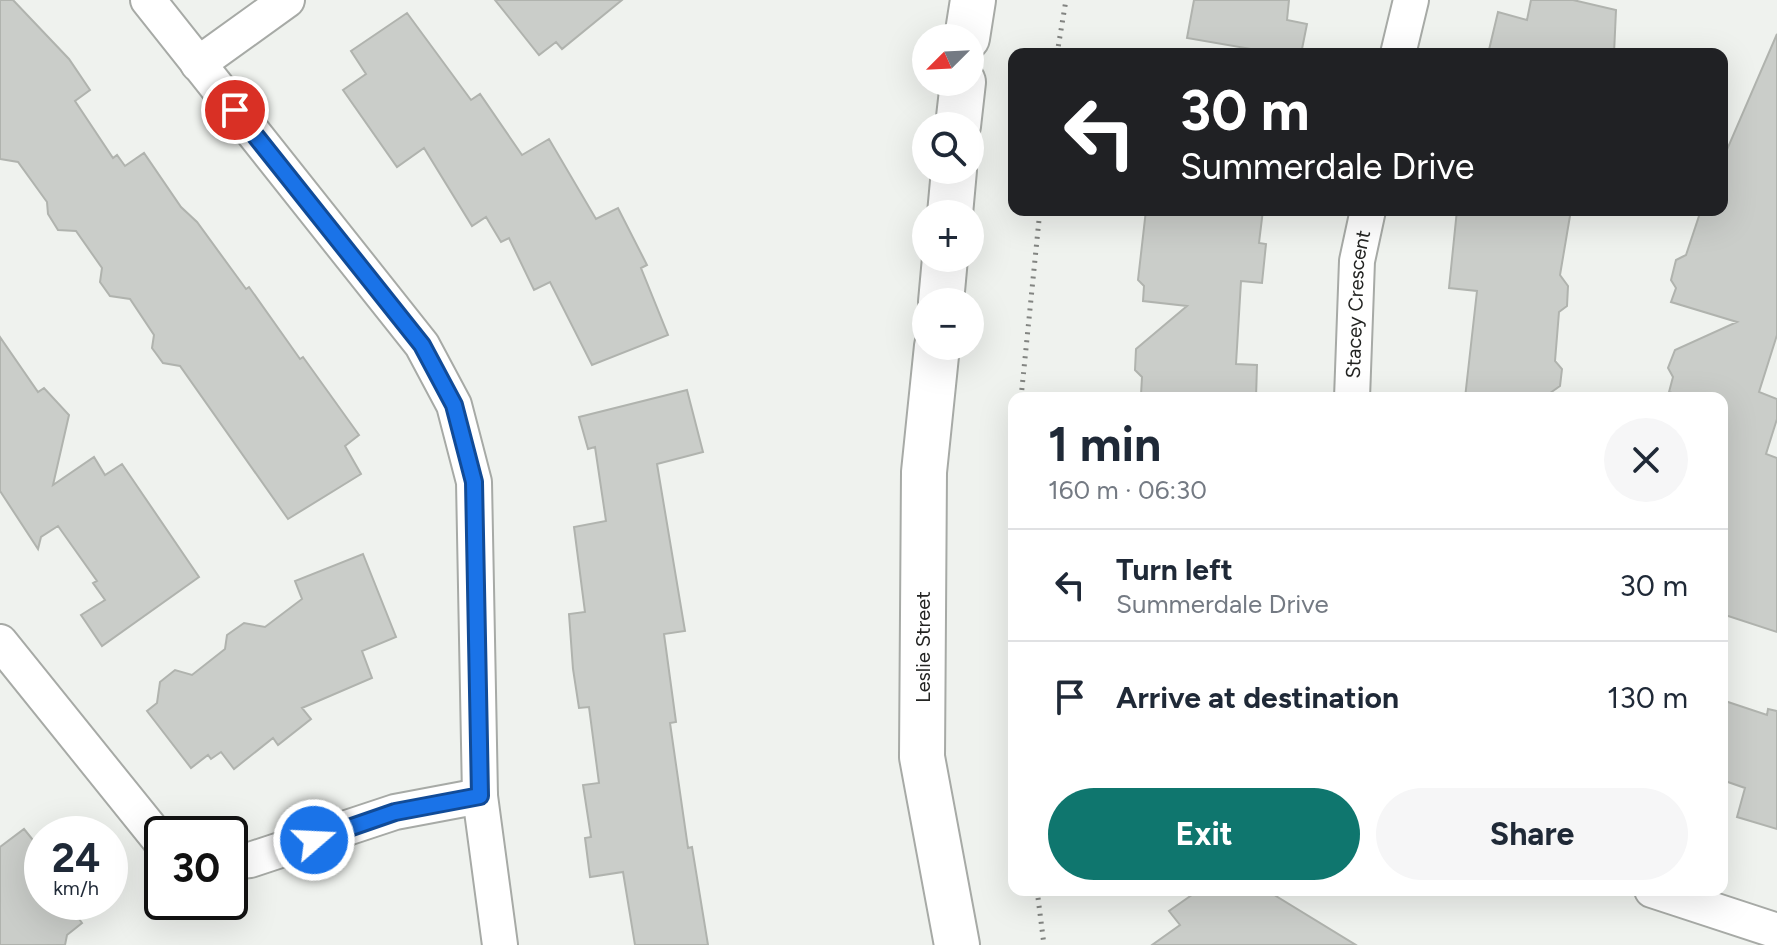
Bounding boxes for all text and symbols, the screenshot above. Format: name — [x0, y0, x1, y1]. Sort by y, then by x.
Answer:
north arrow — [912, 24, 984, 96]
map controls — [912, 24, 984, 360]
pin — [201, 76, 269, 144]
text: 30 m — [1180, 77, 1310, 144]
icon: left — [1048, 80, 1152, 184]
icon: arrive — [213, 88, 257, 132]
button: search — [912, 112, 984, 184]
text: Summerdale Drive — [1180, 145, 1474, 188]
button: + — [912, 200, 984, 272]
street label: Stacey Crescent — [1341, 228, 1375, 379]
button: − — [912, 288, 984, 360]
text: 1 min — [1048, 415, 1161, 473]
button: close — [1604, 418, 1688, 502]
text: 160 m · 06:30 — [1048, 474, 1207, 506]
text: Turn left — [1116, 551, 1233, 588]
icon: left — [1048, 563, 1092, 607]
text: 30 m — [1620, 567, 1688, 604]
text: Summerdale Drive — [1116, 588, 1329, 620]
street label: Leslie Street — [911, 591, 935, 703]
icon: arrive — [1048, 675, 1092, 719]
text: Arrive at destination — [1116, 679, 1399, 716]
text: 130 m — [1607, 679, 1688, 716]
button: Exit — [1048, 788, 1360, 880]
button: Share — [1376, 788, 1688, 880]
position arrow — [272, 798, 356, 882]
speed limit sign: 30 — [144, 816, 248, 920]
text: 24 — [52, 834, 100, 882]
text: km/h — [53, 876, 99, 900]

